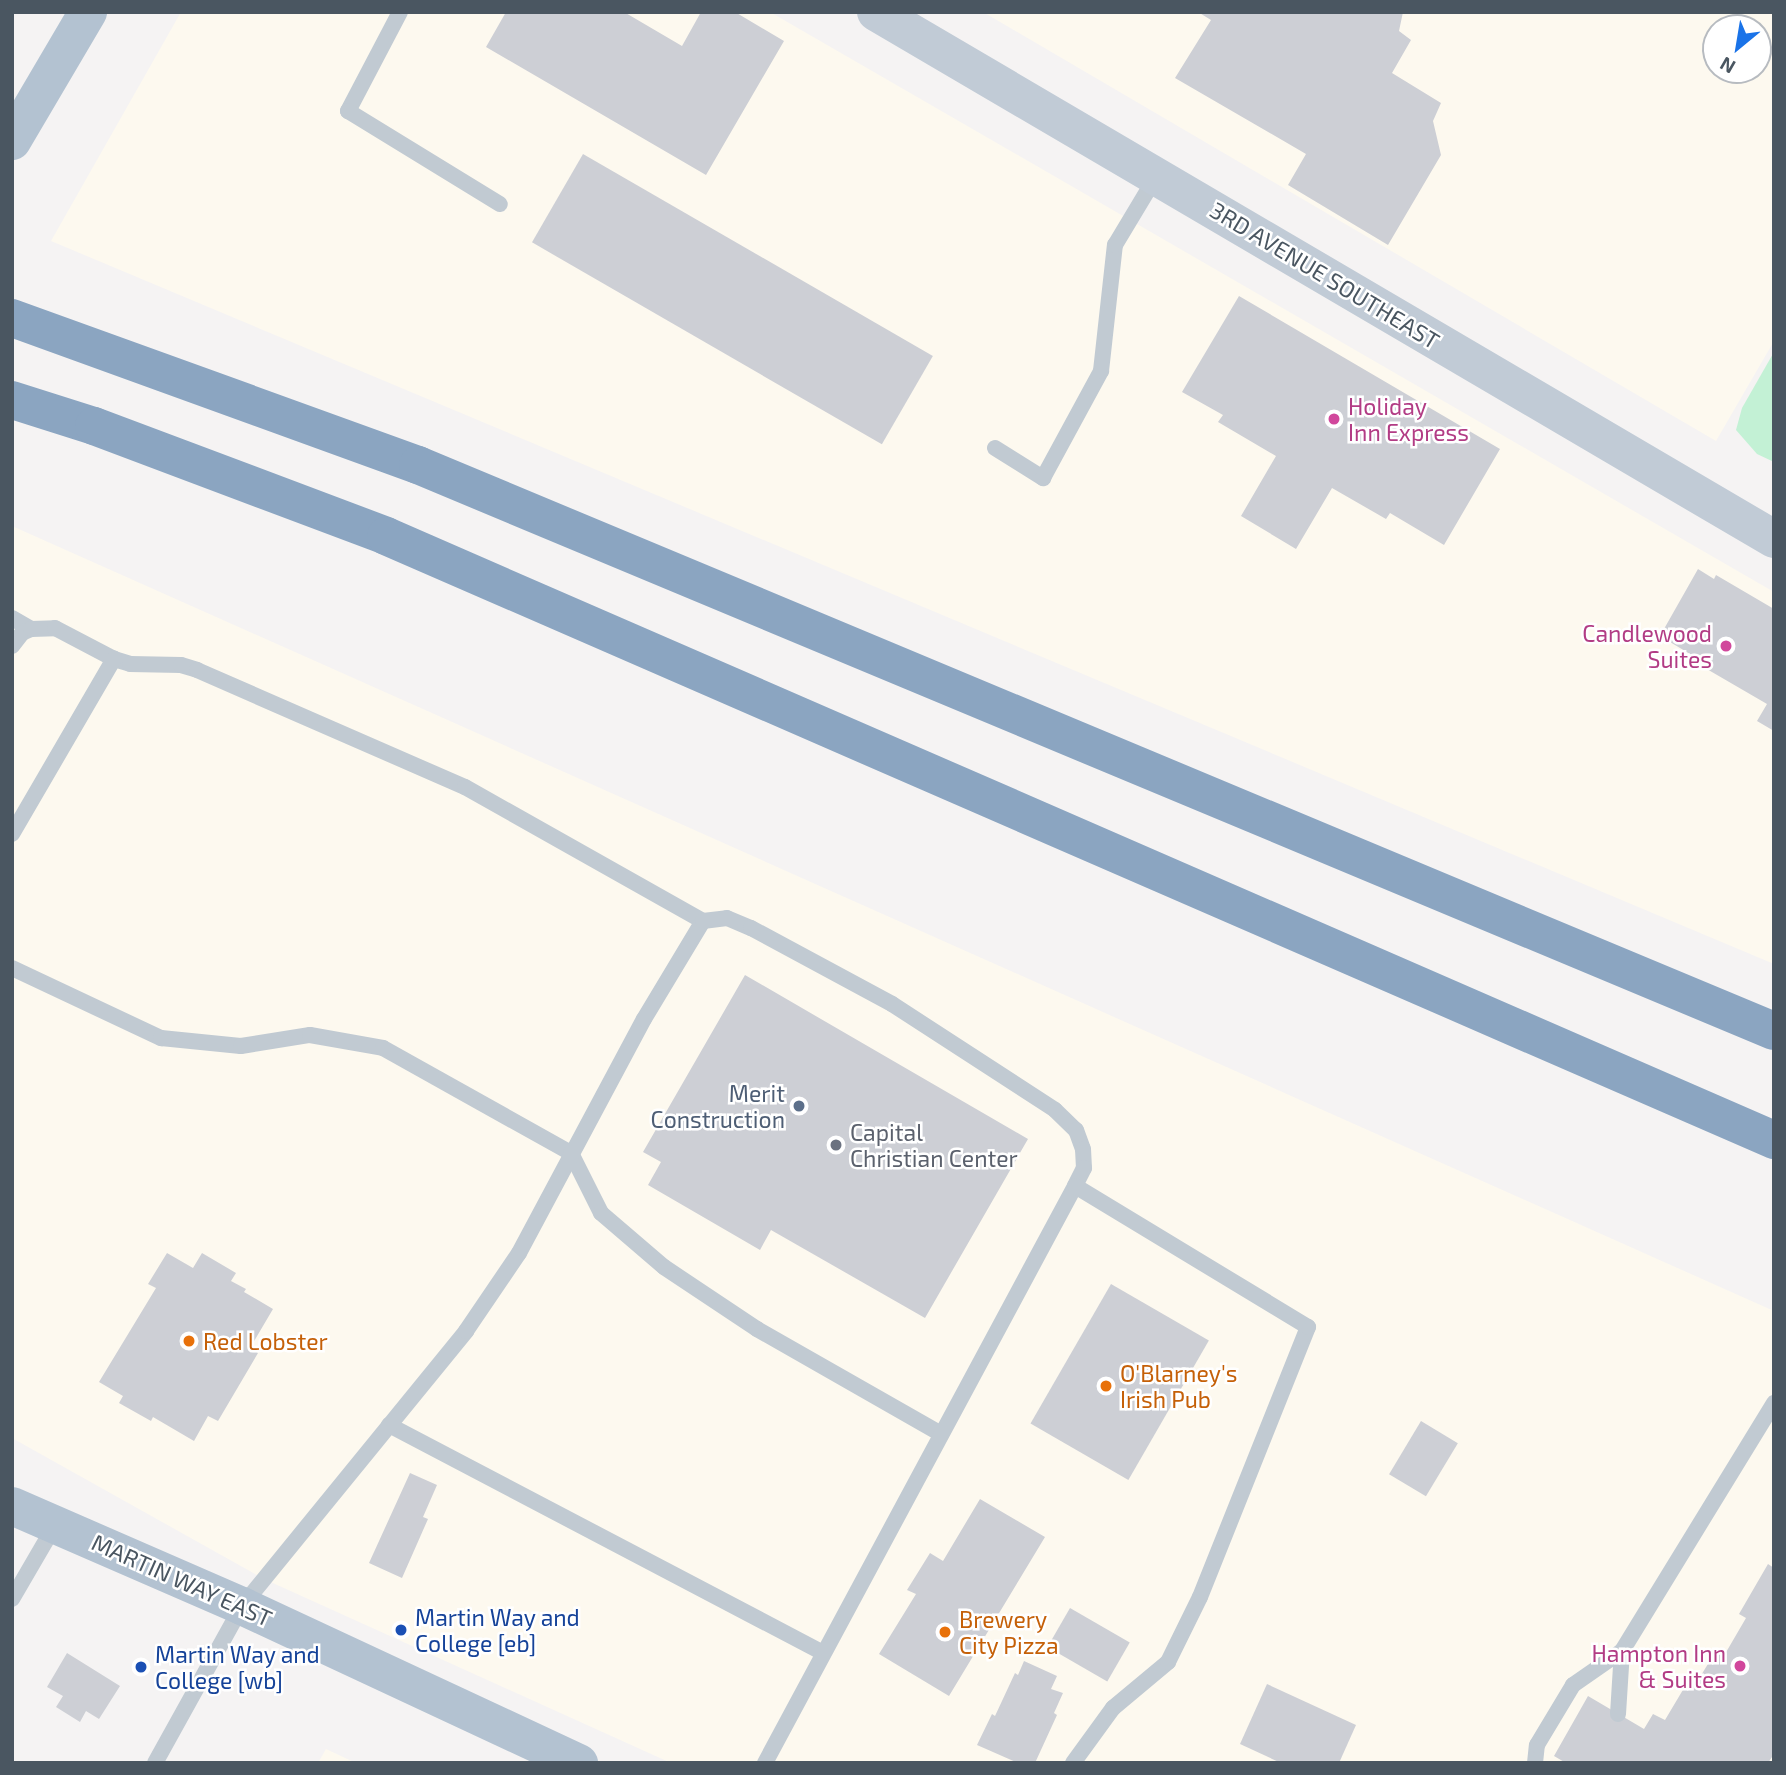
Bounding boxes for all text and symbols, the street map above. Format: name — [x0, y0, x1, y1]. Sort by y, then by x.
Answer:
north arrow — [1702, 14, 1772, 84]
text: N — [1716, 52, 1739, 79]
street label: 3RD AVENUE SOUTHEAST — [1205, 195, 1445, 355]
place label: Holiday Inn Express — [1348, 392, 1469, 446]
marker: Holiday Inn Express — [1326, 411, 1342, 427]
place label: Candlewood Suites — [1582, 619, 1712, 673]
marker: Candlewood Suites — [1718, 638, 1734, 654]
place label: Merit Construction — [651, 1079, 785, 1133]
marker: Merit Construction — [791, 1098, 807, 1114]
place label: Capital Christian Center — [850, 1118, 1018, 1172]
marker: Capital Christian Center — [828, 1137, 844, 1153]
place label: Red Lobster — [203, 1327, 328, 1355]
marker: Red Lobster — [181, 1333, 197, 1349]
place label: O'Blarney's Irish Pub — [1120, 1359, 1237, 1413]
marker: O'Blarney's Irish Pub — [1098, 1378, 1114, 1394]
street label: MARTIN WAY EAST — [87, 1528, 277, 1632]
place label: Martin Way and College [eb] — [415, 1603, 581, 1657]
place label: Brewery City Pizza — [959, 1605, 1059, 1659]
marker: Martin Way and College [eb] — [393, 1622, 409, 1638]
marker: Brewery City Pizza — [937, 1624, 953, 1640]
place label: Hampton Inn & Suites — [1591, 1639, 1726, 1693]
place label: Martin Way and College [wb] — [155, 1640, 321, 1694]
marker: Hampton Inn & Suites — [1732, 1658, 1748, 1674]
marker: Martin Way and College [wb] — [133, 1659, 149, 1675]

